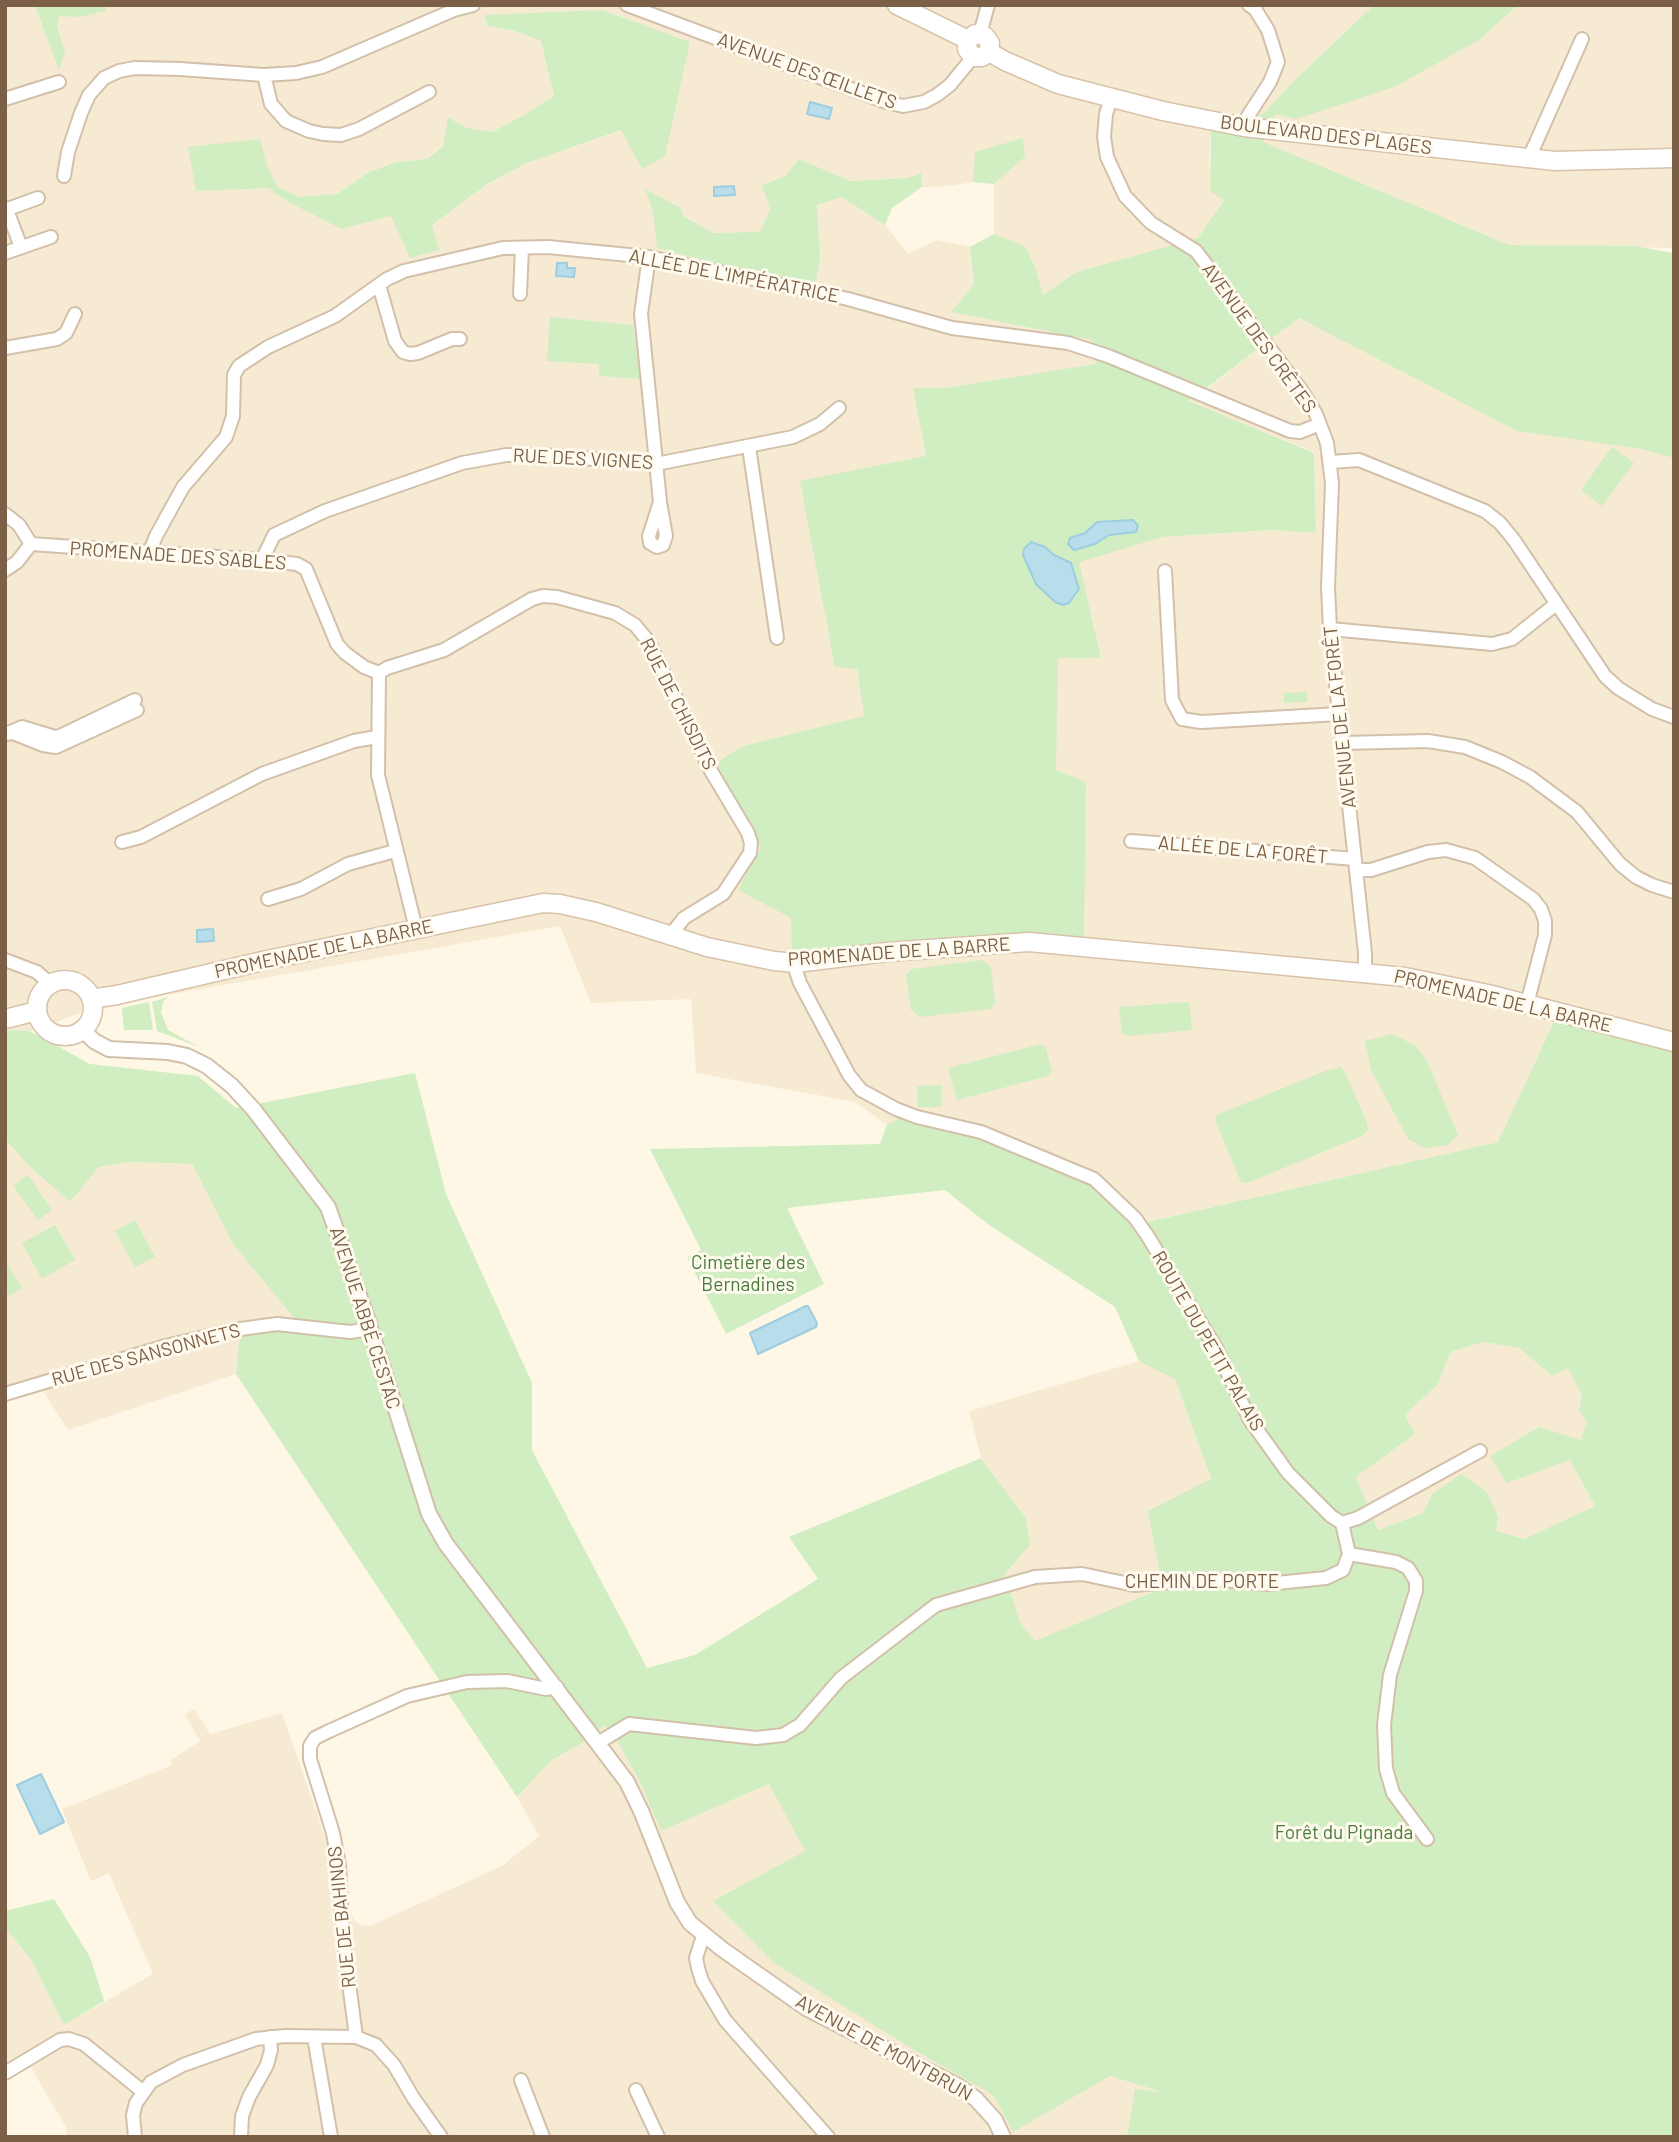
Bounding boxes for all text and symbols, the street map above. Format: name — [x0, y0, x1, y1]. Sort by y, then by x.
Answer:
street label: AVENUE DES ŒILLETS — [714, 28, 900, 114]
street label: BOULEVARD DES PLAGES — [1219, 111, 1433, 159]
street label: ALLÉE DE L'IMPÉRATRICE — [627, 244, 841, 308]
street label: AVENUE DES CRÊTES — [1197, 259, 1321, 417]
street label: RUE DES VIGNES — [512, 444, 654, 474]
street label: PROMENADE DES SABLES — [69, 537, 287, 575]
street label: AVENUE DE LA FORÊT — [1319, 624, 1361, 810]
street label: RUE DE CHISDITS — [635, 634, 721, 774]
street label: ALLÉE DE LA FORÊT — [1157, 831, 1329, 869]
street label: PROMENADE DE LA BARRE — [213, 915, 435, 983]
street label: PROMENADE DE LA BARRE — [787, 933, 1011, 971]
street label: PROMENADE DE LA BARRE — [1392, 965, 1614, 1037]
street label: AVENUE ABBÉ CESTAC — [325, 1224, 405, 1412]
street label: ROUTE DU PETIT PALAIS — [1147, 1247, 1269, 1435]
park label: Cimetière des Bernadines — [691, 1252, 805, 1296]
street label: RUE DES SANSONNETS — [49, 1319, 243, 1391]
street label: CHEMIN DE PORTE — [1125, 1571, 1279, 1593]
park label: Forêt du Pignada — [1275, 1822, 1413, 1844]
street label: RUE DE BAHINOS — [323, 1845, 361, 1989]
street label: AVENUE DE MONTBRUN — [792, 1990, 976, 2106]

